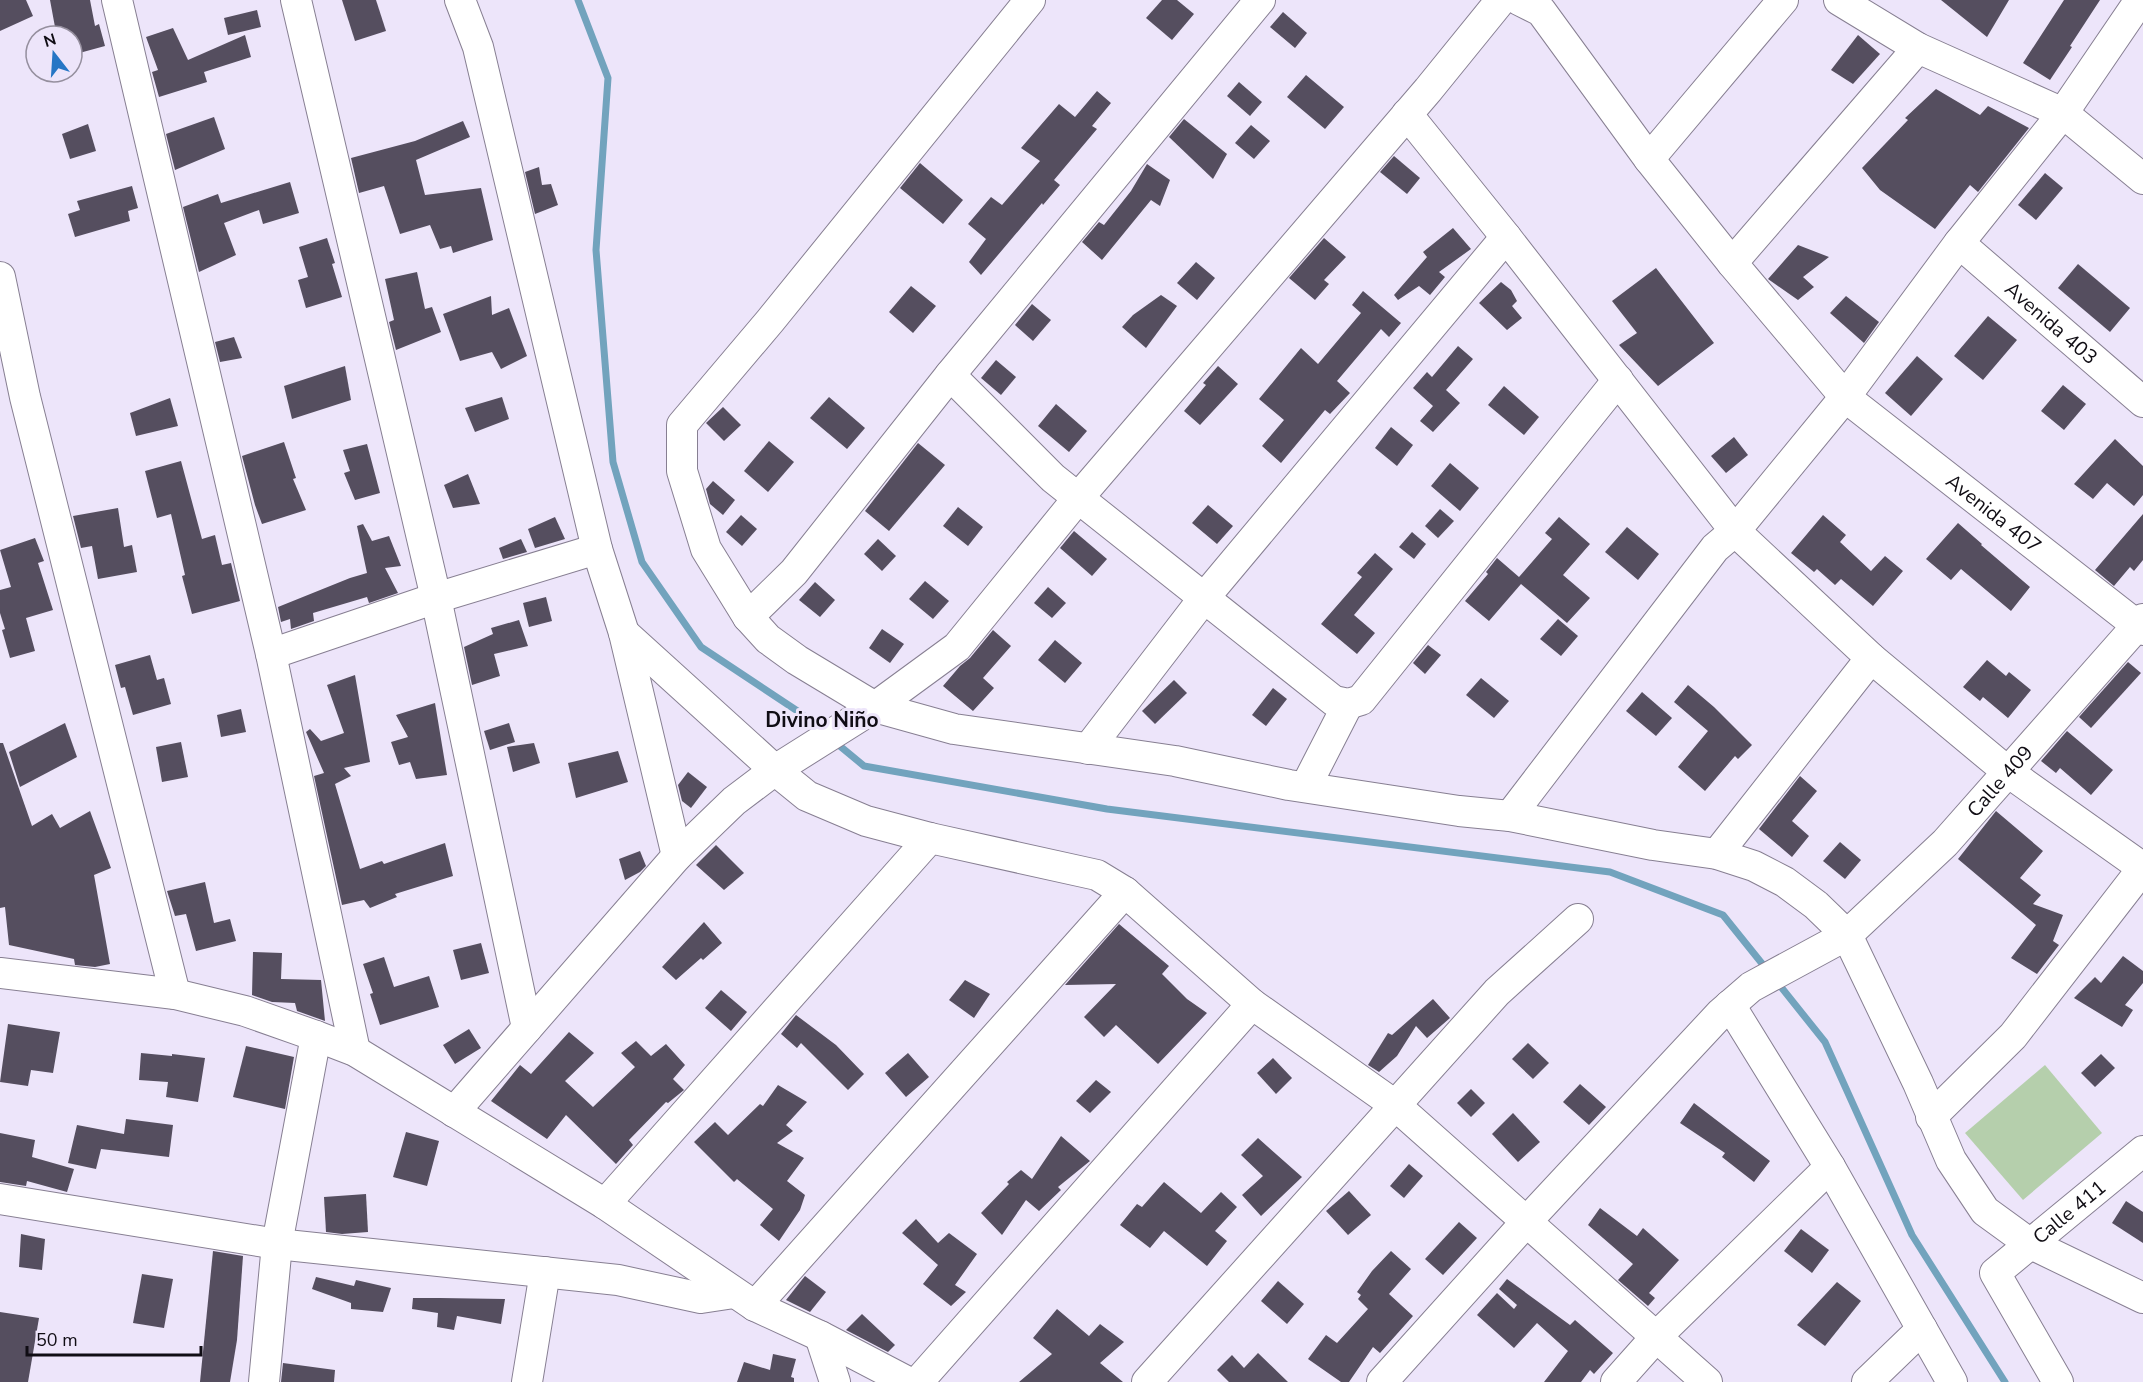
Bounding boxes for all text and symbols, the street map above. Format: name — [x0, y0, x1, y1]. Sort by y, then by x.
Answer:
north arrow — [24, 24, 84, 84]
text: N — [41, 28, 59, 53]
street label: Avenida 403 — [1999, 275, 2103, 370]
street label: Avenida 407 — [1940, 467, 2047, 559]
district label: Divino Niño — [765, 706, 879, 734]
street label: Calle 409 — [1961, 739, 2039, 823]
street label: Calle 411 — [2027, 1174, 2111, 1250]
scale bar — [27, 1319, 201, 1357]
text: 50 m — [36, 1328, 78, 1352]

